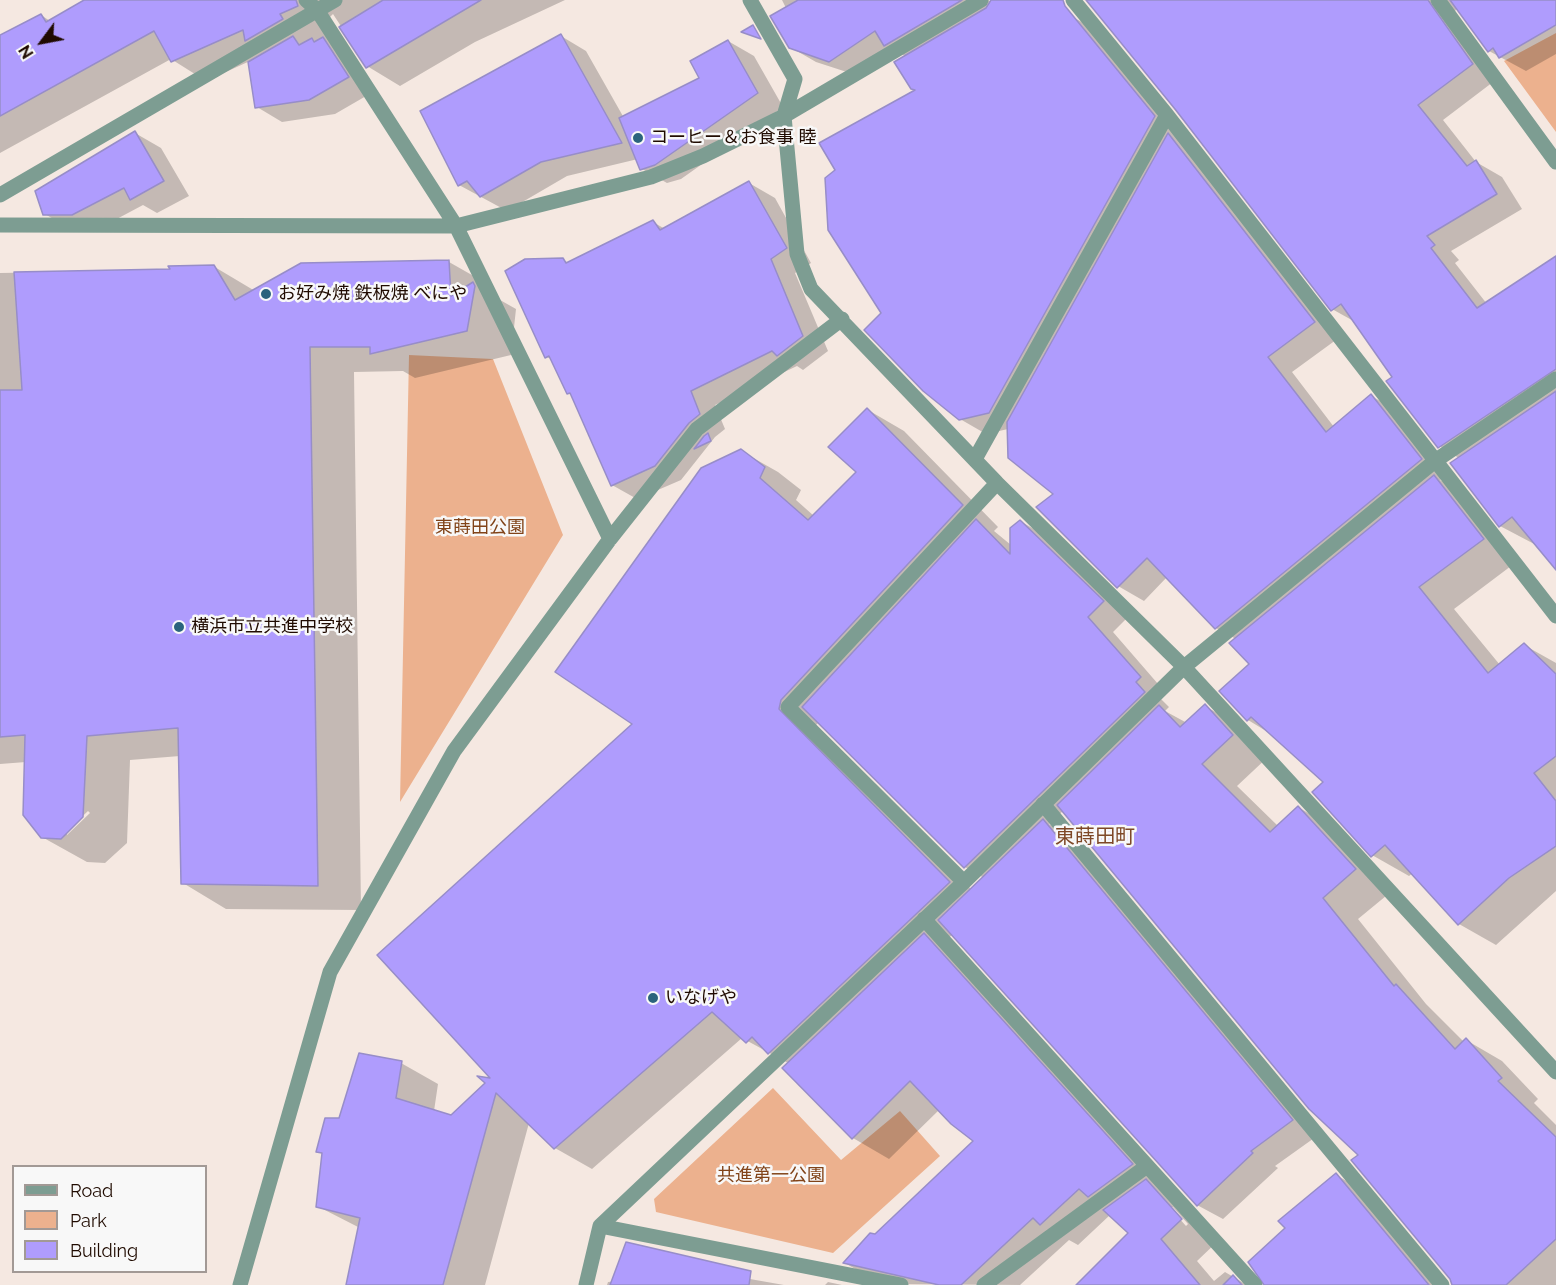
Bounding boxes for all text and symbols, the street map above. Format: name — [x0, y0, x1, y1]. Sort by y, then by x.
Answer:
north arrow — [12, 12, 72, 72]
text: N — [15, 42, 38, 62]
place label: コーヒー＆お食事 睦 — [650, 127, 817, 149]
marker: コーヒー＆お食事 睦 — [631, 131, 645, 145]
place label: お好み焼 鉄板焼 べにや — [278, 283, 467, 305]
marker: お好み焼 鉄板焼 べにや — [259, 287, 273, 301]
park label: 東蒔田公園 — [435, 517, 525, 539]
place label: 横浜市立共進中学校 — [191, 616, 353, 638]
marker: 横浜市立共進中学校 — [172, 620, 186, 634]
district label: 東蒔田町 — [1055, 825, 1135, 849]
place label: いなげや — [665, 987, 737, 1009]
marker: いなげや — [646, 991, 660, 1005]
legend — [12, 1165, 207, 1273]
park label: 共進第一公園 — [717, 1165, 825, 1187]
text: Road — [70, 1180, 113, 1201]
text: Park — [70, 1210, 107, 1231]
text: Building — [70, 1240, 138, 1261]

